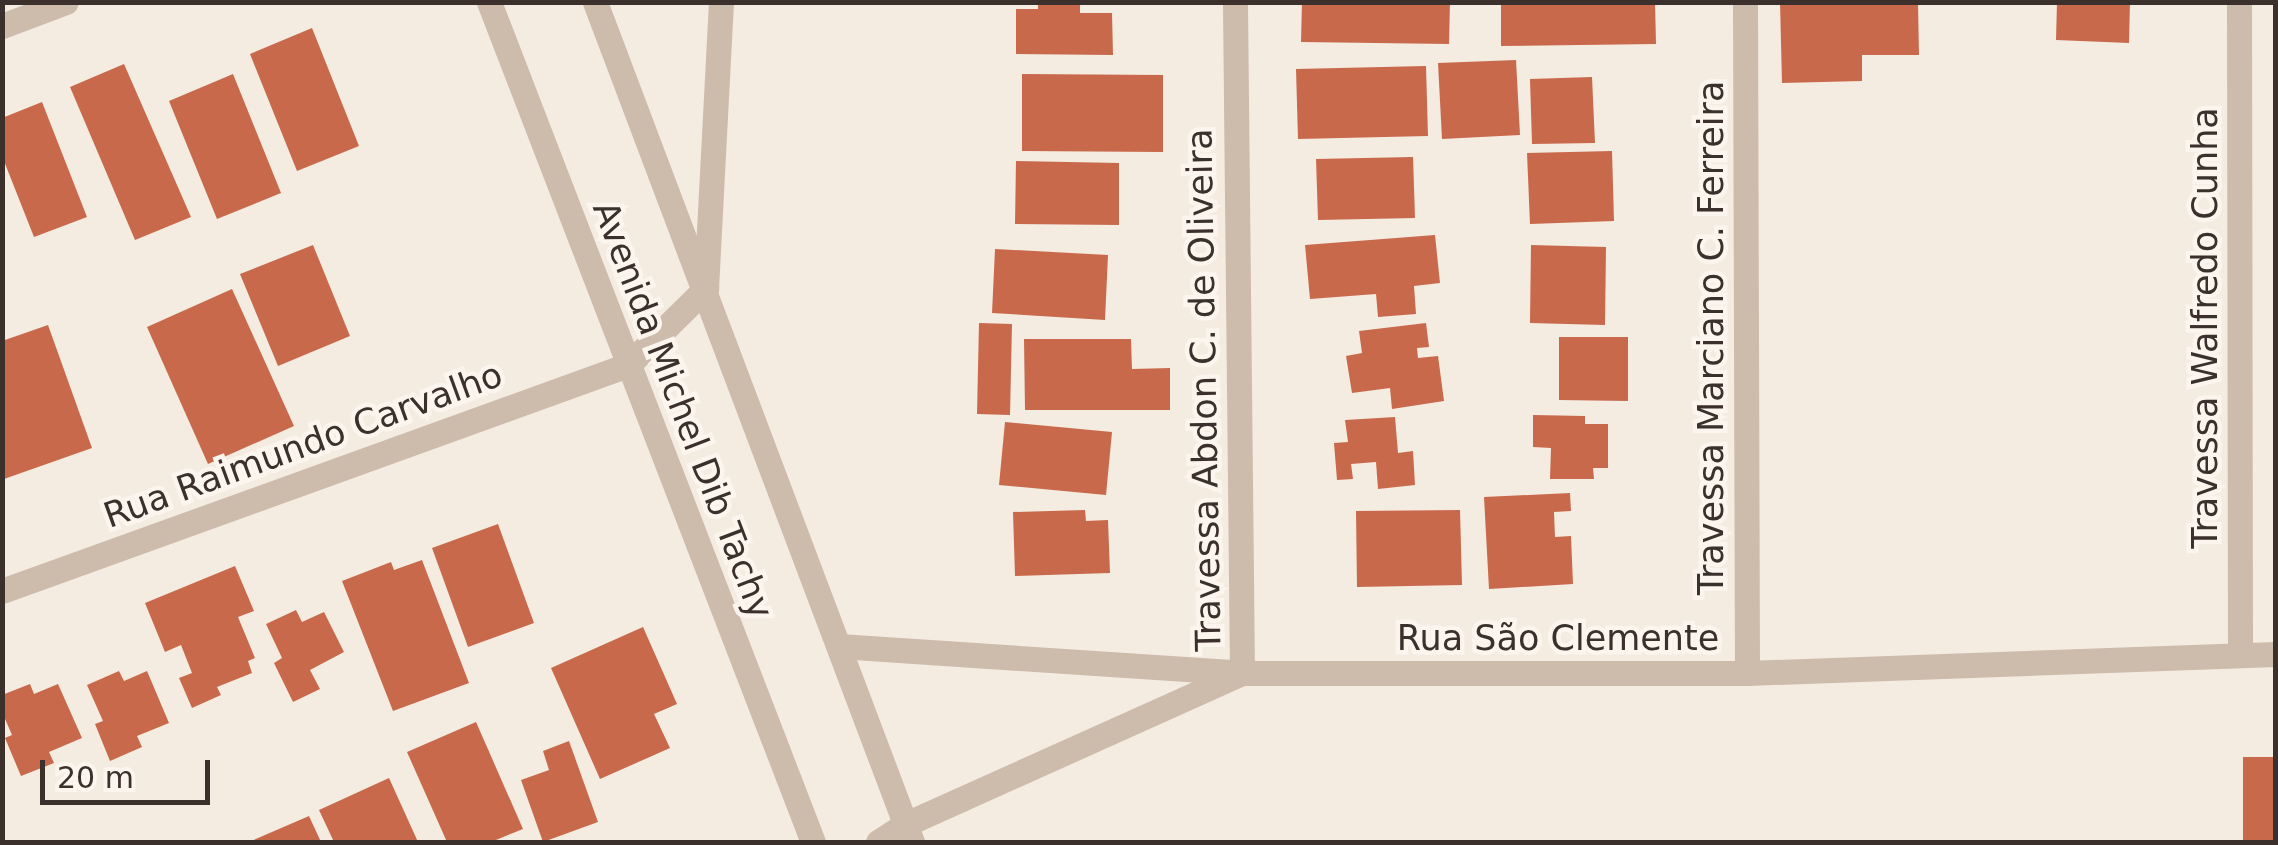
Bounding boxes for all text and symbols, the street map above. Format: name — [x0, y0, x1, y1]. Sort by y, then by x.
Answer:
street label: Travessa Marciano C. Ferreira — [1690, 81, 1732, 595]
street label: Travessa Walfredo Cunha — [2184, 107, 2226, 549]
street label: Travessa Abdon C. de Oliveira — [1178, 128, 1230, 652]
street label: Avenida Michel Dib Tachy — [584, 195, 782, 625]
street label: Rua Raimundo Carvalho — [98, 353, 508, 537]
street label: Rua São Clemente — [1397, 617, 1719, 659]
scale bar — [45, 740, 215, 802]
text: 20 m — [57, 760, 134, 795]

